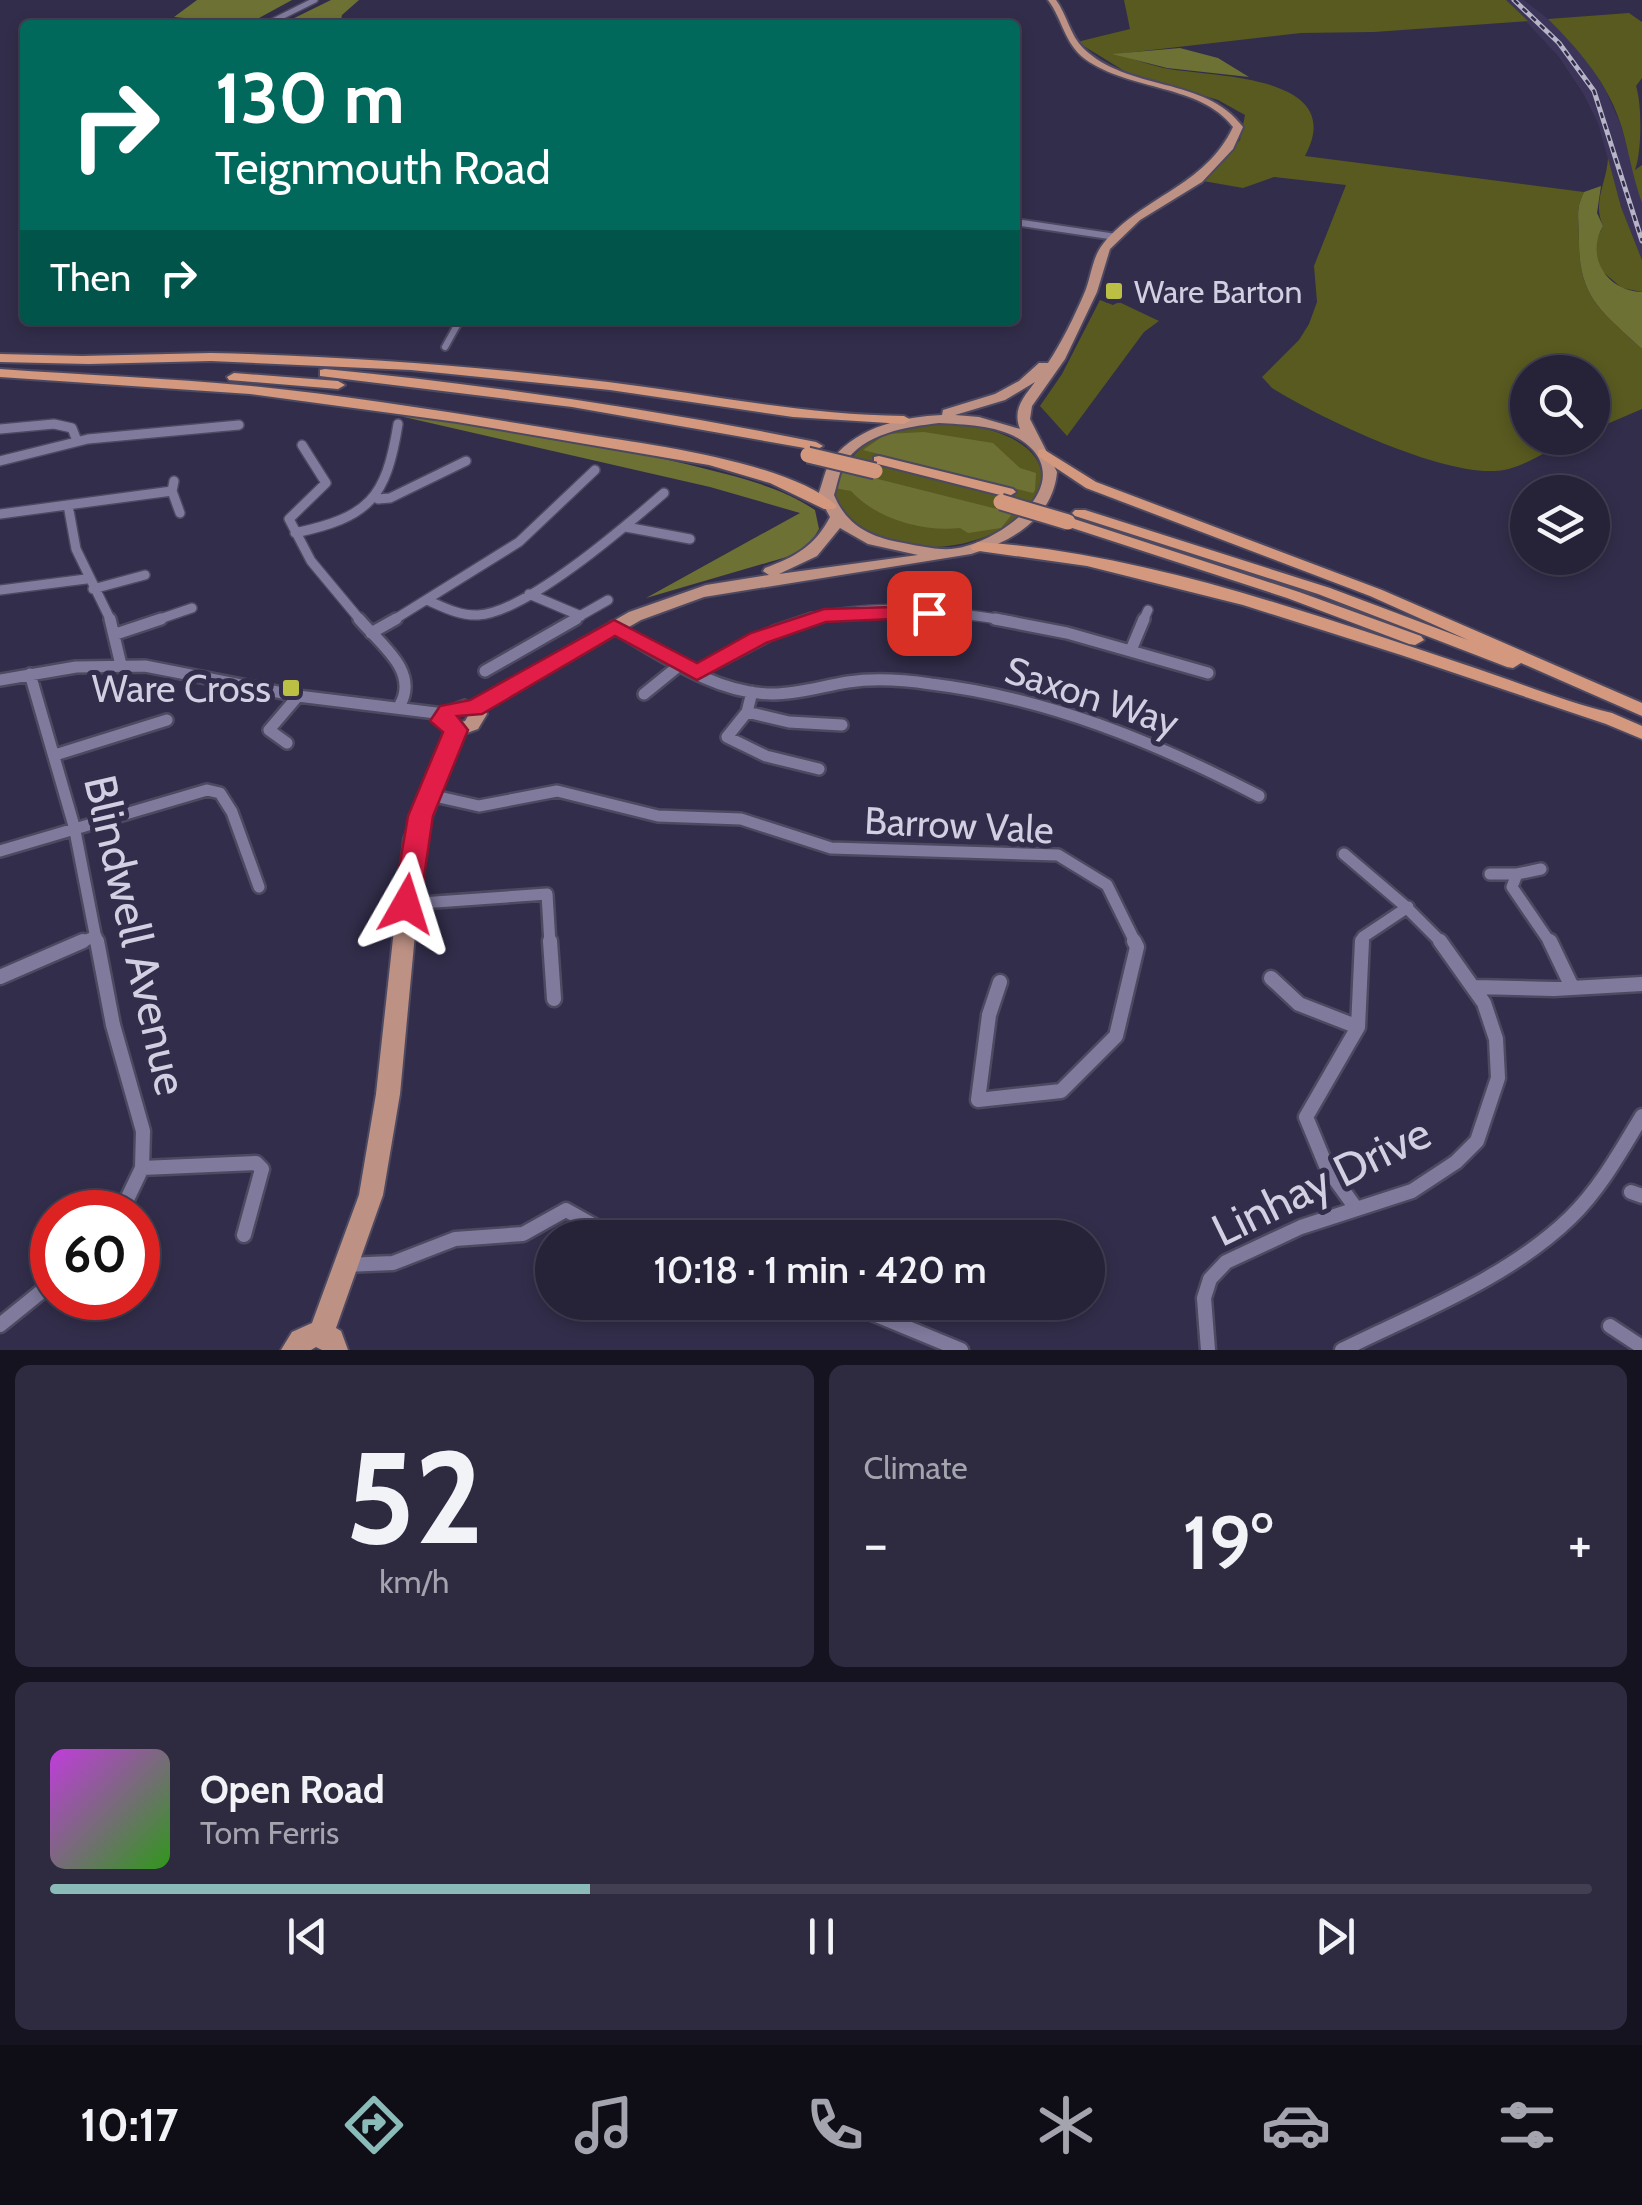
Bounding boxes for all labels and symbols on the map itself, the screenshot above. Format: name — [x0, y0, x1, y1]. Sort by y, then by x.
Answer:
place label: Ware Barton — [1134, 272, 1302, 311]
marker: Ware Barton — [1103, 280, 1125, 302]
pin — [887, 571, 972, 656]
street label: Saxon Way — [999, 646, 1185, 746]
place label: Ware Cross — [92, 665, 271, 712]
marker: Ware Cross — [280, 677, 302, 699]
street label: Blindwell Avenue — [73, 770, 199, 1100]
street label: Barrow Vale — [863, 797, 1055, 853]
position arrow — [354, 852, 458, 956]
street label: Linhay Drive — [1203, 1105, 1439, 1257]
speed limit sign: 60 — [30, 1190, 160, 1320]

